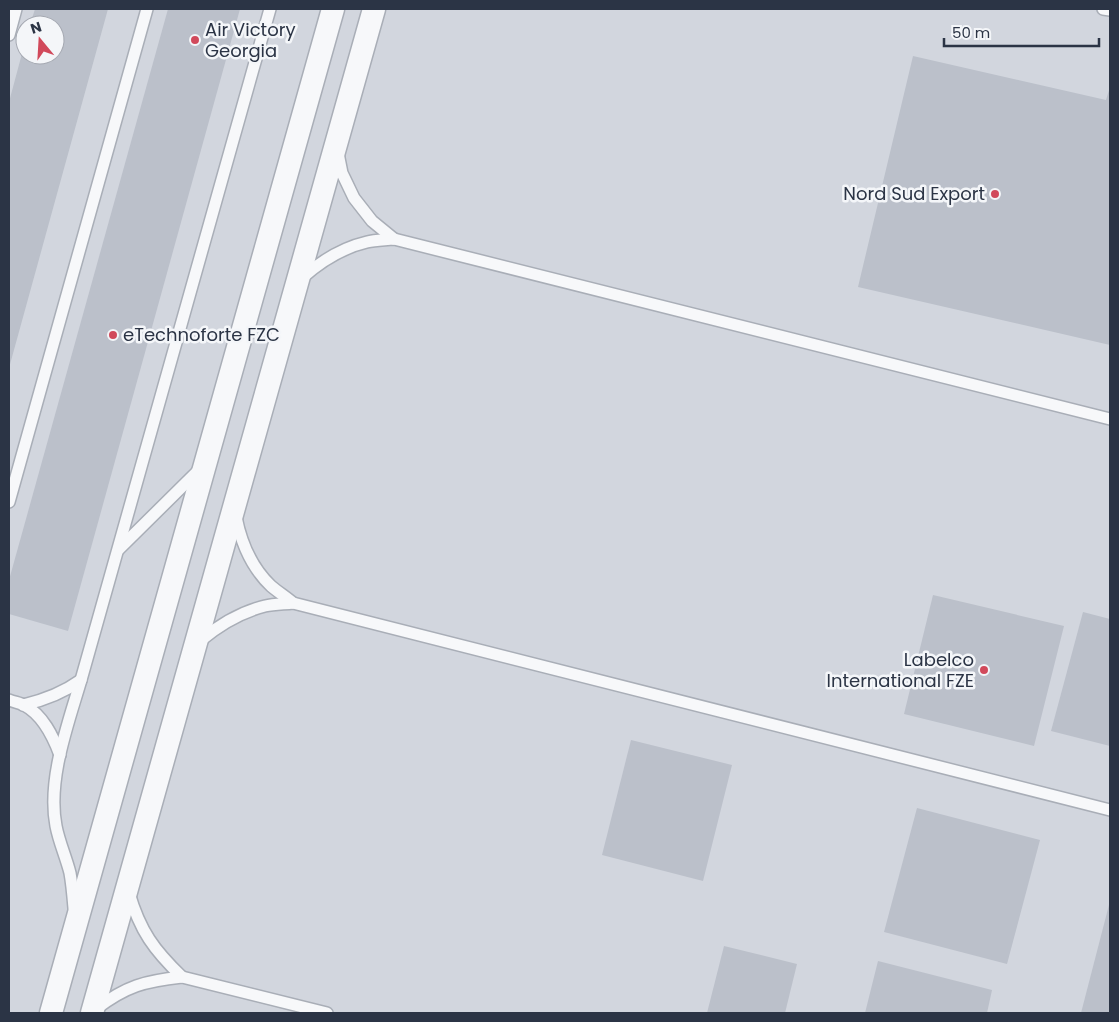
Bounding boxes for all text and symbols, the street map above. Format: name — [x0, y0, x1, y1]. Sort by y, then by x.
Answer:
north arrow — [15, 15, 65, 65]
scale bar — [944, 15, 1099, 47]
text: N — [28, 16, 44, 39]
place label: Air Victory Georgia — [205, 17, 296, 63]
text: 50 m — [952, 22, 990, 43]
marker: Air Victory Georgia — [189, 34, 201, 46]
place label: Nord Sud Export — [843, 181, 985, 206]
marker: Nord Sud Export — [989, 188, 1001, 200]
place label: eTechnoforte FZC — [123, 322, 280, 347]
marker: eTechnoforte FZC — [107, 329, 119, 341]
place label: Labelco International FZE — [826, 647, 974, 693]
marker: Labelco International FZE — [978, 664, 990, 676]

